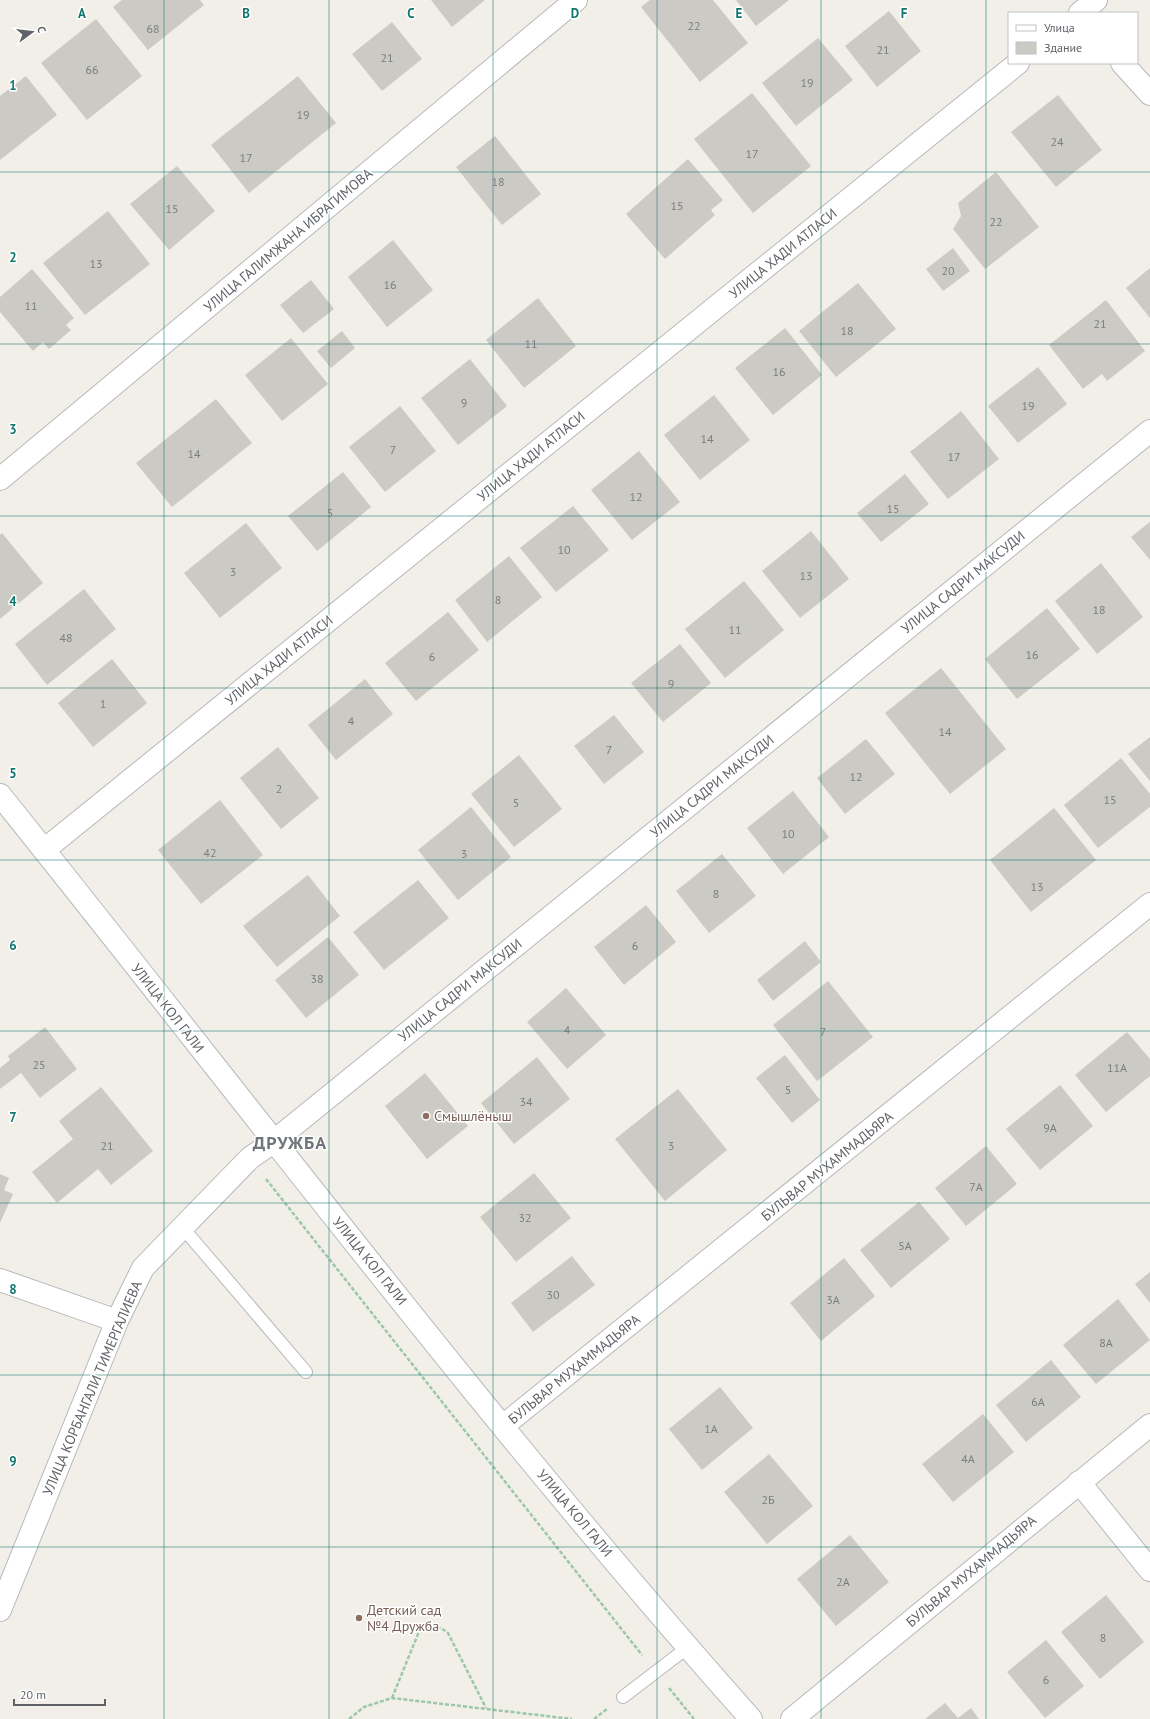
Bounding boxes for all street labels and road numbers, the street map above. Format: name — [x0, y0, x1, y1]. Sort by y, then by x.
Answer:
street label: УЛИЦА ГАЛИМЖАНА ИБРАГИМОВА — [200, 164, 377, 316]
street label: УЛИЦА ХАДИ АТЛАСИ — [725, 204, 841, 302]
street label: УЛИЦА ХАДИ АТЛАСИ — [473, 407, 589, 505]
street label: УЛИЦА САДРИ МАКСУДИ — [898, 527, 1028, 637]
street label: УЛИЦА ХАДИ АТЛАСИ — [221, 611, 337, 709]
street label: УЛИЦА САДРИ МАКСУДИ — [647, 731, 777, 841]
street label: УЛИЦА САДРИ МАКСУДИ — [395, 935, 525, 1045]
street label: УЛИЦА КОЛ ГАЛИ — [128, 960, 208, 1056]
street label: БУЛЬВАР МУХАММАДЬЯРА — [757, 1107, 897, 1225]
street label: УЛИЦА КОЛ ГАЛИ — [329, 1213, 411, 1309]
street label: УЛИЦА КОРБАНГАЛИ ТИМЕРГАЛИЕВА — [38, 1277, 146, 1498]
street label: БУЛЬВАР МУХАММАДЬЯРА — [504, 1310, 644, 1428]
street label: УЛИЦА КОЛ ГАЛИ — [533, 1466, 617, 1560]
street label: БУЛЬВАР МУХАММАДЬЯРА — [902, 1511, 1040, 1631]

